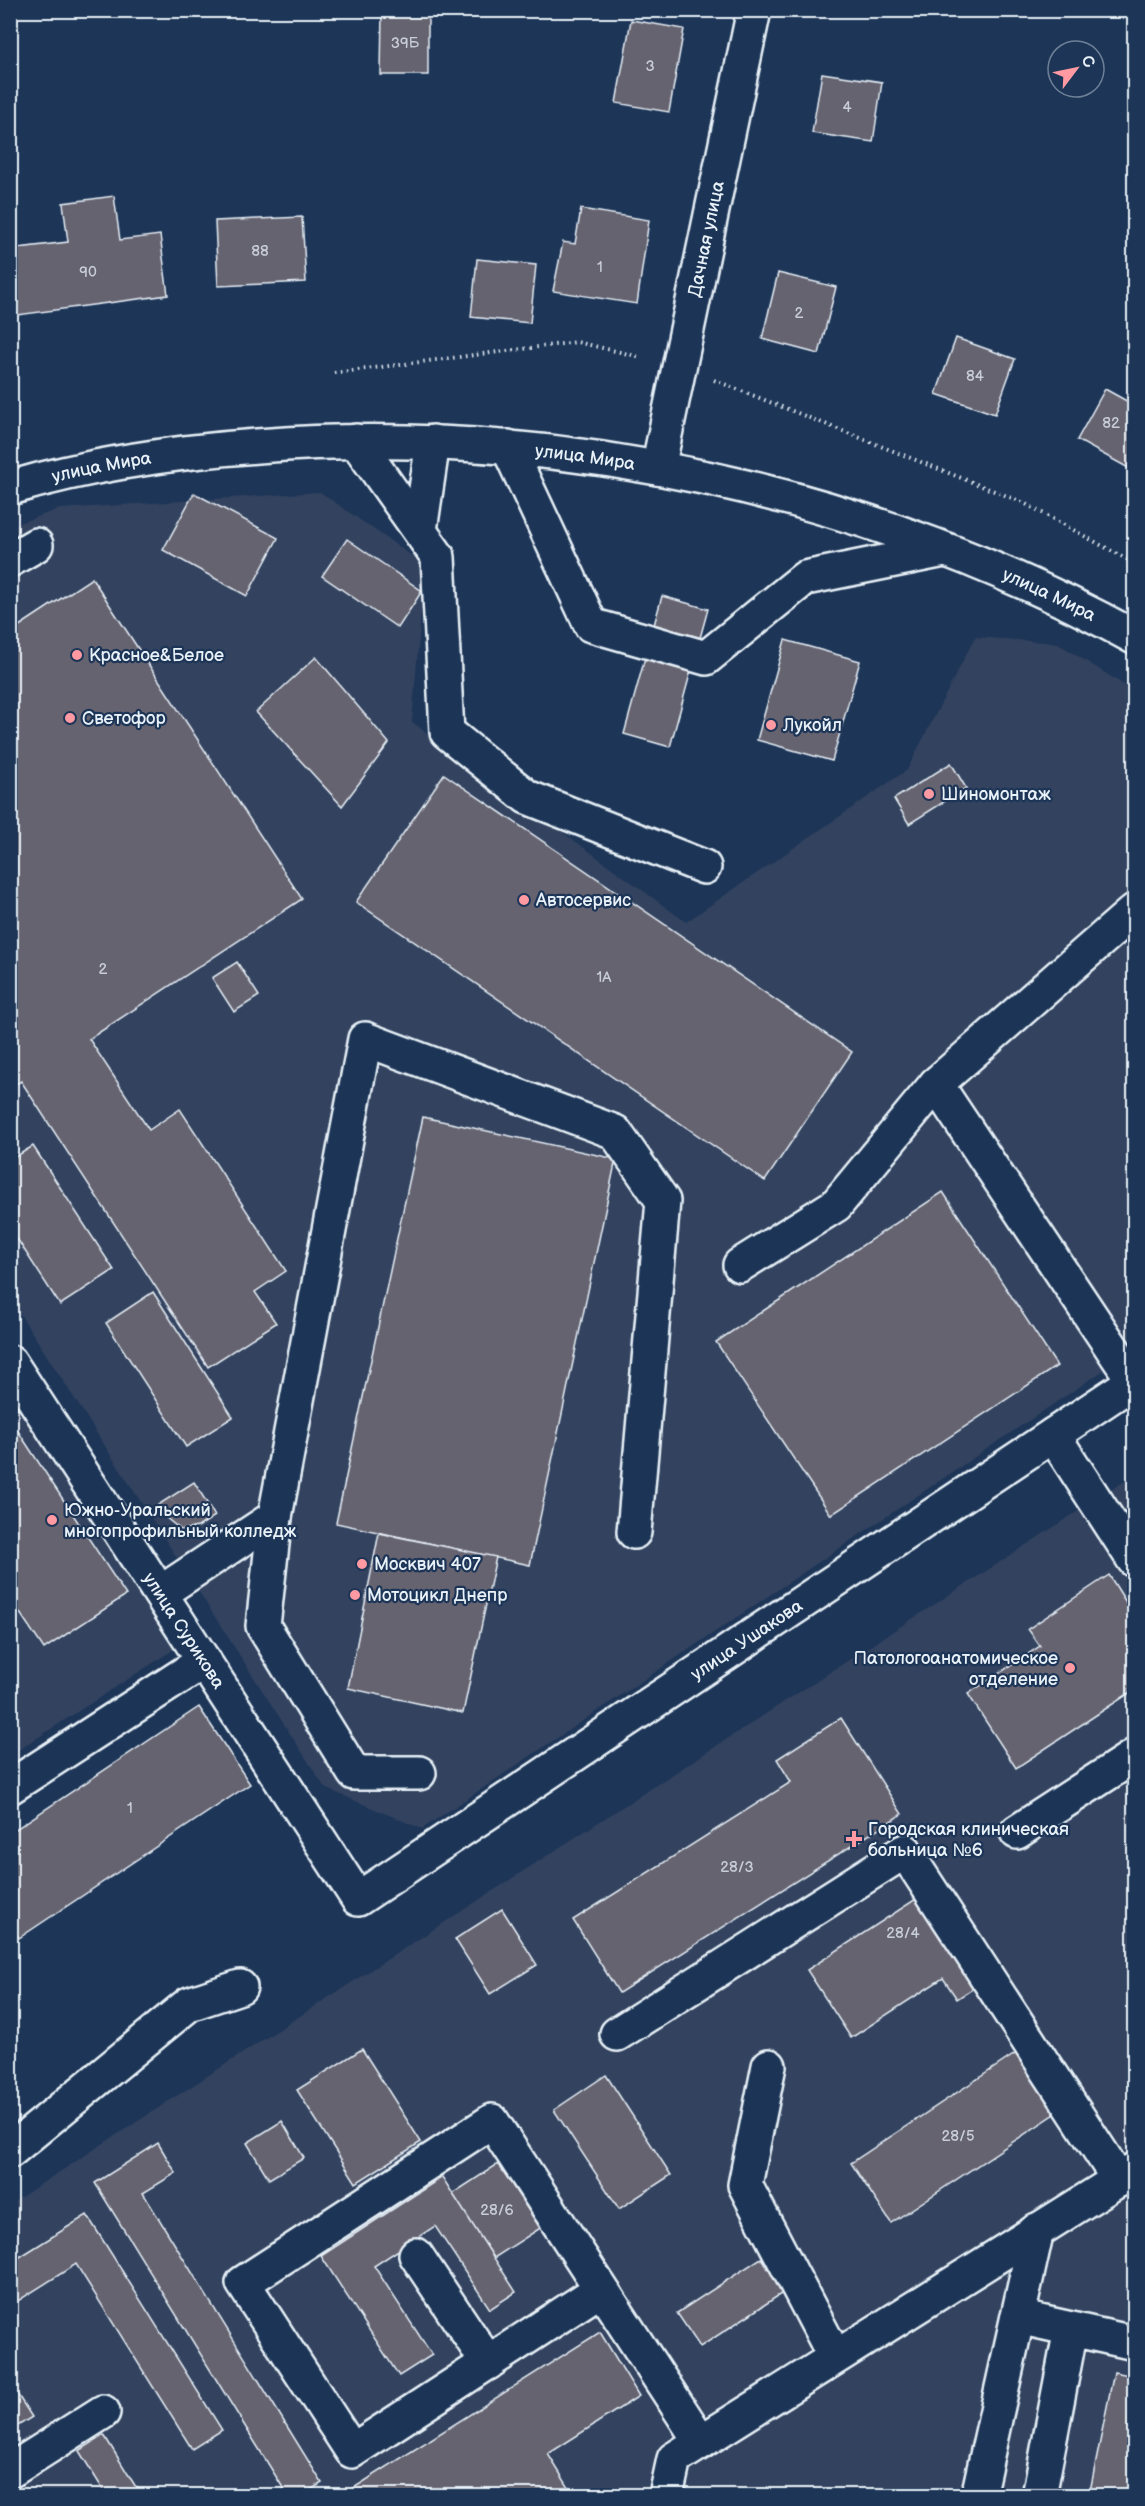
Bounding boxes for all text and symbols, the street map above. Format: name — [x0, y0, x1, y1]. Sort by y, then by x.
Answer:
house number: 39Б — [391, 34, 420, 53]
north arrow — [1046, 39, 1106, 99]
text: С — [1076, 52, 1098, 72]
house number: 3 — [645, 57, 655, 76]
house number: 4 — [842, 98, 852, 117]
street label: Дачная улица — [684, 179, 729, 299]
house number: 88 — [251, 242, 269, 261]
house number: 1 — [597, 258, 603, 277]
house number: 90 — [79, 263, 97, 282]
house number: 2 — [795, 304, 804, 323]
house number: 84 — [966, 367, 984, 386]
house number: 82 — [1102, 414, 1120, 433]
street label: улица Мира — [534, 440, 637, 475]
street label: улица Мира — [50, 447, 153, 487]
street label: улица Мира — [999, 564, 1099, 626]
place label: Красное&Белое — [89, 645, 224, 666]
marker: Красное&Белое — [70, 648, 84, 662]
place label: Светофор — [82, 708, 166, 729]
marker: Светофор — [63, 711, 77, 725]
place label: Лукойл — [782, 715, 842, 736]
marker: Лукойл — [764, 718, 778, 732]
place label: Шиномонтаж — [941, 784, 1051, 805]
marker: Шиномонтаж — [922, 787, 936, 801]
place label: Автосервис — [535, 890, 631, 911]
marker: Автосервис — [517, 893, 531, 907]
house number: 2 — [99, 960, 108, 979]
house number: 1А — [597, 968, 612, 987]
place label: Южно-Уральский многопрофильный колледж — [64, 1500, 297, 1542]
marker: Южно-Уральский многопрофильный колледж — [45, 1513, 59, 1527]
place label: Москвич 407 — [374, 1554, 481, 1575]
marker: Москвич 407 — [355, 1557, 369, 1571]
street label: улица Сурикова — [138, 1569, 229, 1693]
place label: Мотоцикл Днепр — [367, 1585, 507, 1606]
marker: Мотоцикл Днепр — [348, 1588, 362, 1602]
street label: улица Ушакова — [687, 1595, 807, 1685]
place label: Патологоанатомическое отделение — [853, 1648, 1058, 1690]
marker: Патологоанатомическое отделение — [1063, 1661, 1077, 1675]
house number: 1 — [127, 1799, 133, 1818]
place label: Городская клиническая больница №6 — [868, 1819, 1069, 1861]
marker: Городская клиническая больница №6 — [845, 1830, 863, 1848]
house number: 28/3 — [720, 1858, 754, 1877]
house number: 28/4 — [886, 1924, 920, 1943]
house number: 28/5 — [942, 2127, 974, 2146]
house number: 28/6 — [480, 2201, 514, 2220]

